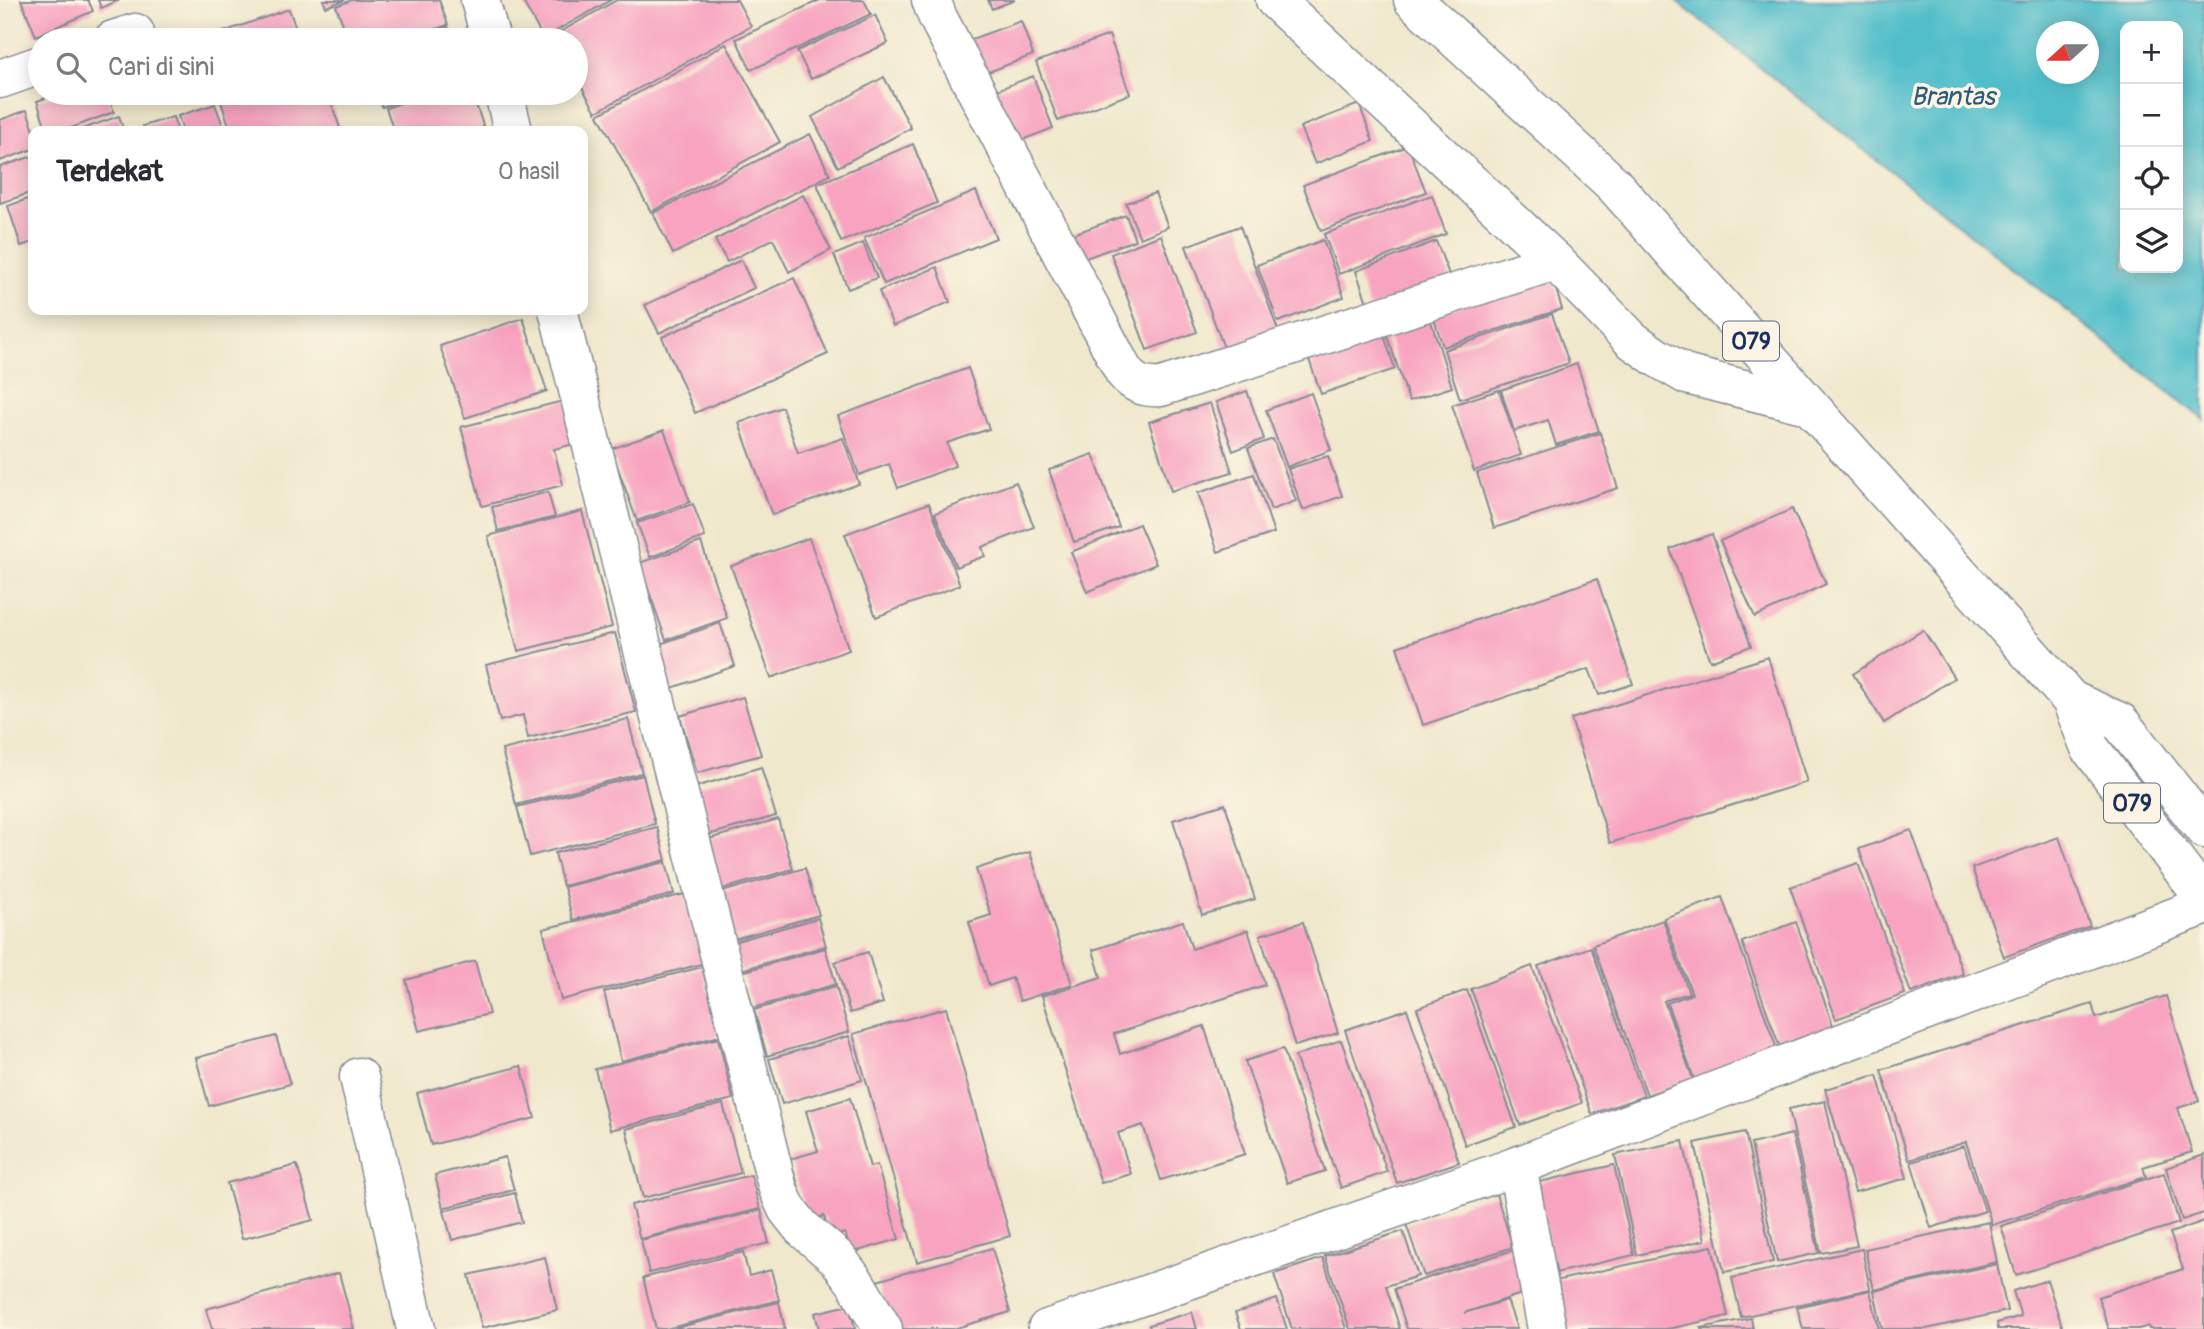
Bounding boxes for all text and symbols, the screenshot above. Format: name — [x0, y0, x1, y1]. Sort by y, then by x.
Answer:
north arrow — [2036, 21, 2099, 84]
map controls — [2120, 21, 2183, 273]
button: + — [2120, 21, 2183, 84]
search box — [28, 28, 588, 105]
icon: search — [52, 48, 90, 86]
text: Cari di sini — [108, 51, 214, 83]
water label: Brantas — [1911, 81, 1998, 113]
button: − — [2120, 84, 2183, 147]
button: locate — [2120, 147, 2183, 210]
text: Terdekat — [56, 153, 163, 190]
text: 0 hasil — [498, 157, 560, 186]
button: layers — [2120, 210, 2183, 273]
road number: 079 — [1723, 322, 1779, 360]
road number: 079 — [2104, 783, 2160, 822]

